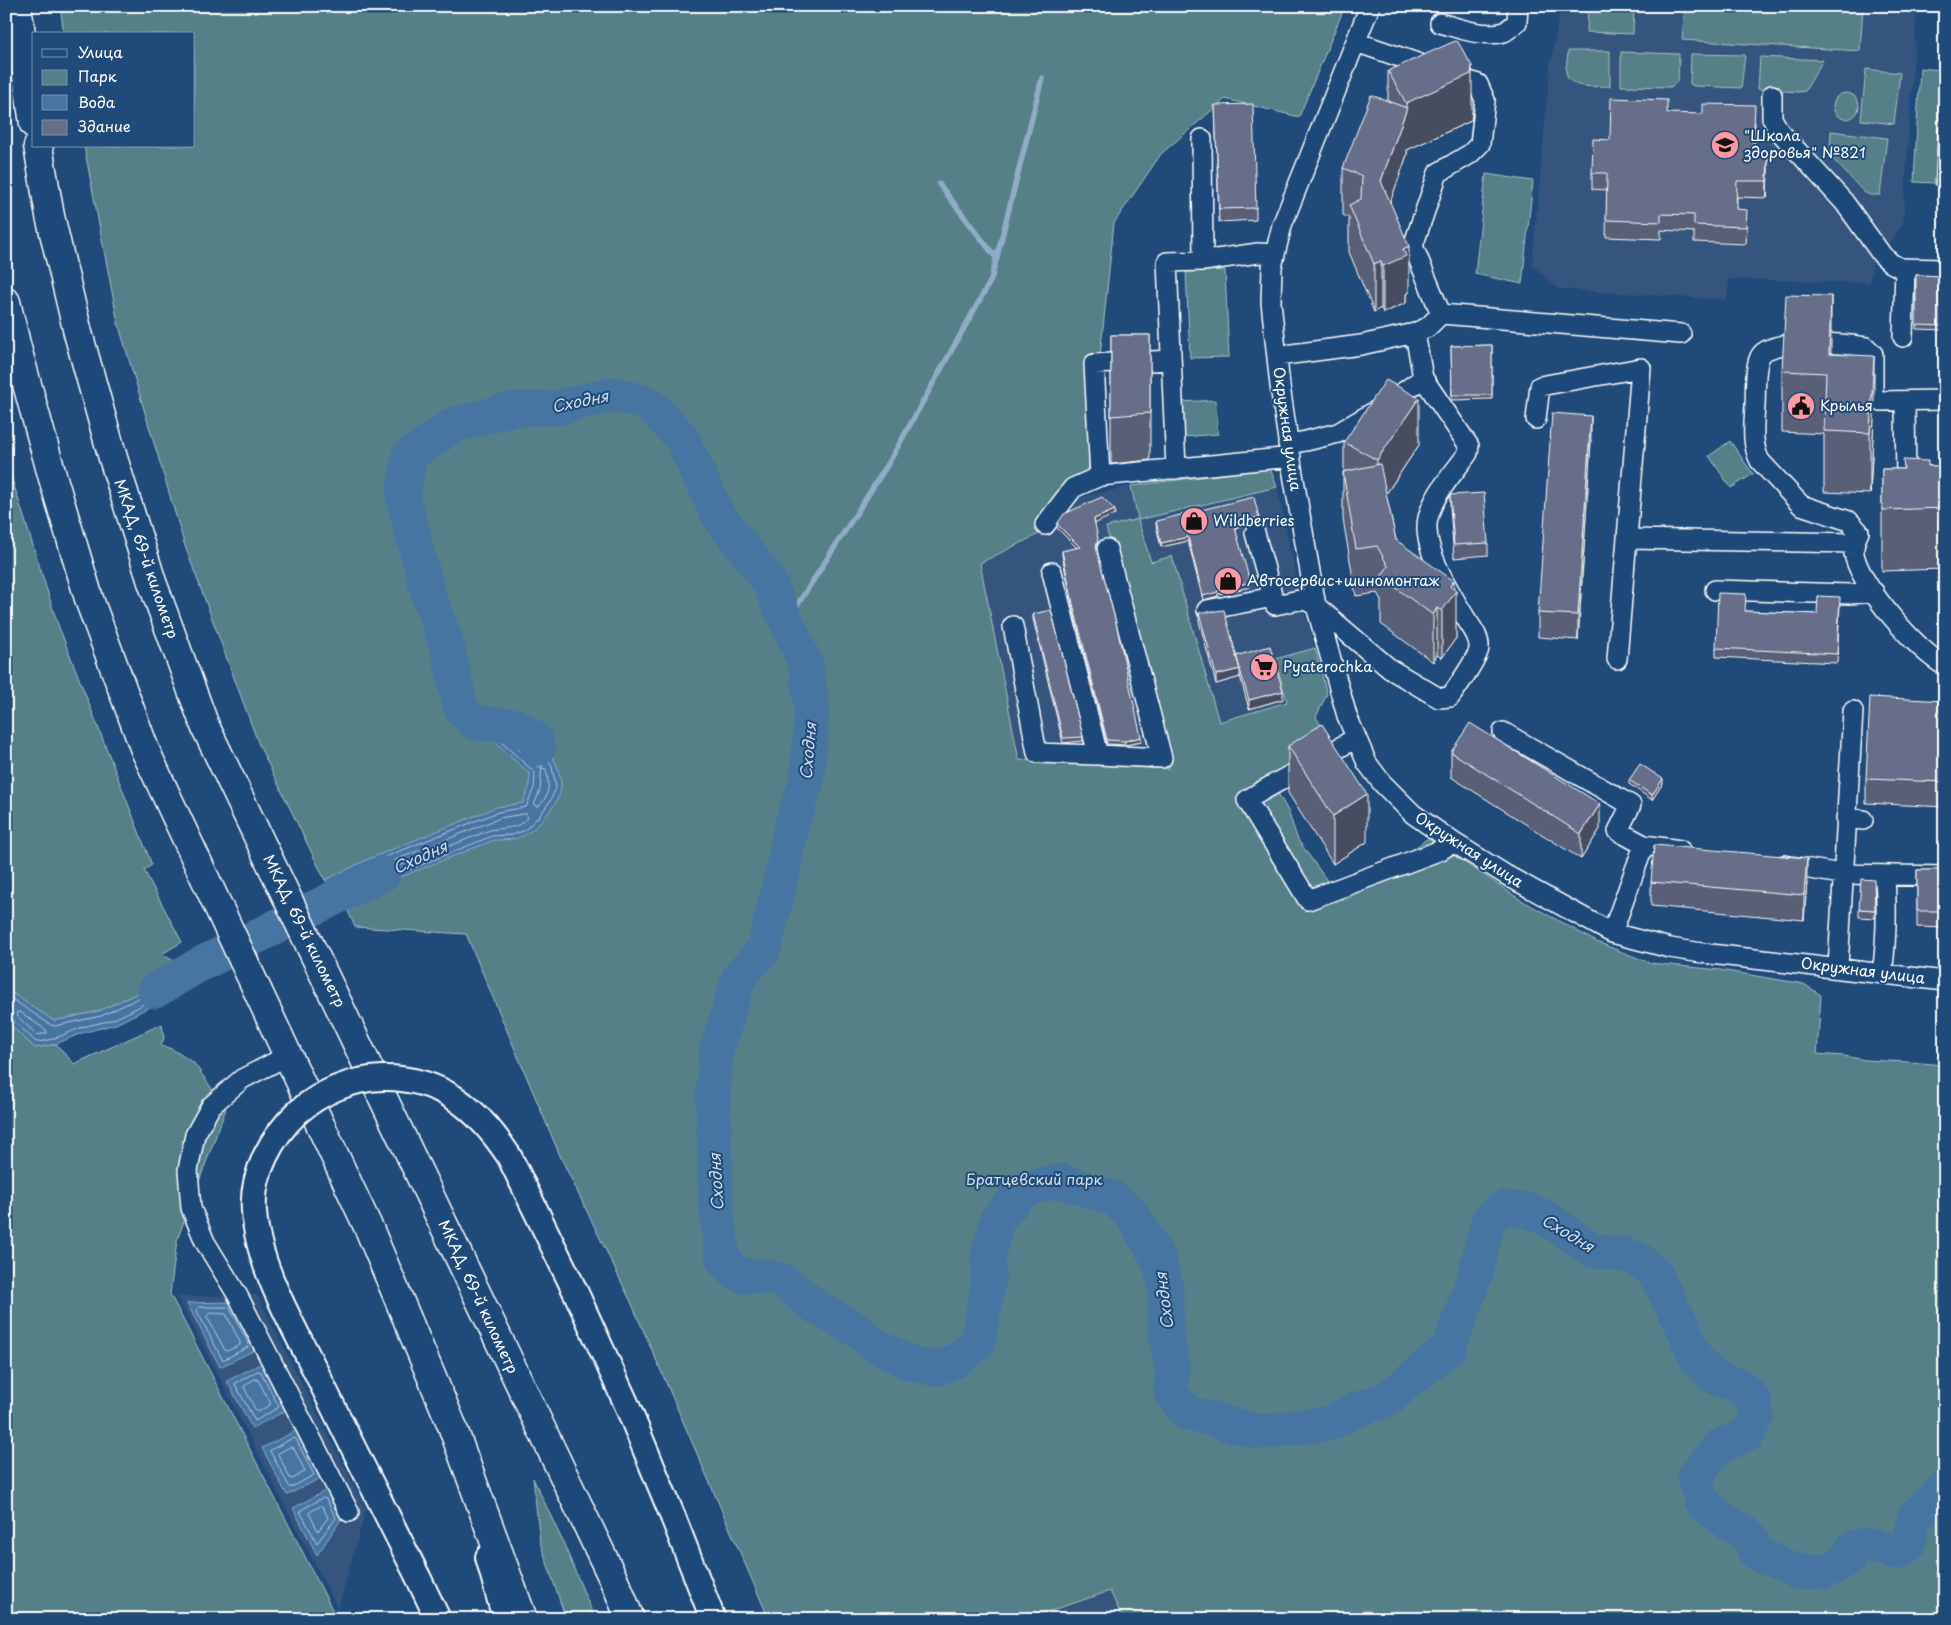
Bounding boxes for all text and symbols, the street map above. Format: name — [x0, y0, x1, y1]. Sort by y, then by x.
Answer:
legend — [32, 32, 195, 148]
text: Улица — [78, 40, 123, 63]
text: Парк — [78, 64, 117, 87]
text: Вода — [78, 90, 116, 113]
text: Здание — [78, 114, 131, 137]
place label: "Школа здоровья" №821 — [1743, 123, 1866, 163]
school or university icon: "Школа здоровья" №821 — [1710, 130, 1740, 160]
street label: Окружная улица — [1268, 365, 1309, 493]
water label: Сходня — [549, 382, 612, 417]
public building icon: Крылья — [1786, 391, 1816, 421]
place label: Крылья — [1820, 393, 1873, 416]
street label: МКАД, 69-й километр — [109, 476, 186, 641]
shop icon: Wildberries — [1179, 506, 1209, 536]
place label: Wildberries — [1213, 508, 1295, 531]
shop icon: Автосервис+шиномонтаж — [1213, 566, 1243, 596]
place label: Автосервис+шиномонтаж — [1247, 568, 1439, 591]
supermarket icon: Pyaterochka — [1249, 652, 1279, 682]
place label: Pyaterochka — [1283, 654, 1373, 677]
water label: Сходня — [793, 720, 822, 781]
street label: Окружная улица — [1411, 805, 1529, 893]
water label: Сходня — [388, 833, 452, 879]
street label: МКАД, 69-й километр — [258, 850, 352, 1011]
street label: Окружная улица — [1800, 950, 1927, 989]
water label: Сходня — [701, 1151, 728, 1211]
park label: Братцевский парк — [966, 1167, 1102, 1190]
water label: Сходня — [1538, 1207, 1600, 1258]
street label: МКАД, 69-й километр — [434, 1216, 525, 1377]
water label: Сходня — [1147, 1270, 1178, 1331]

